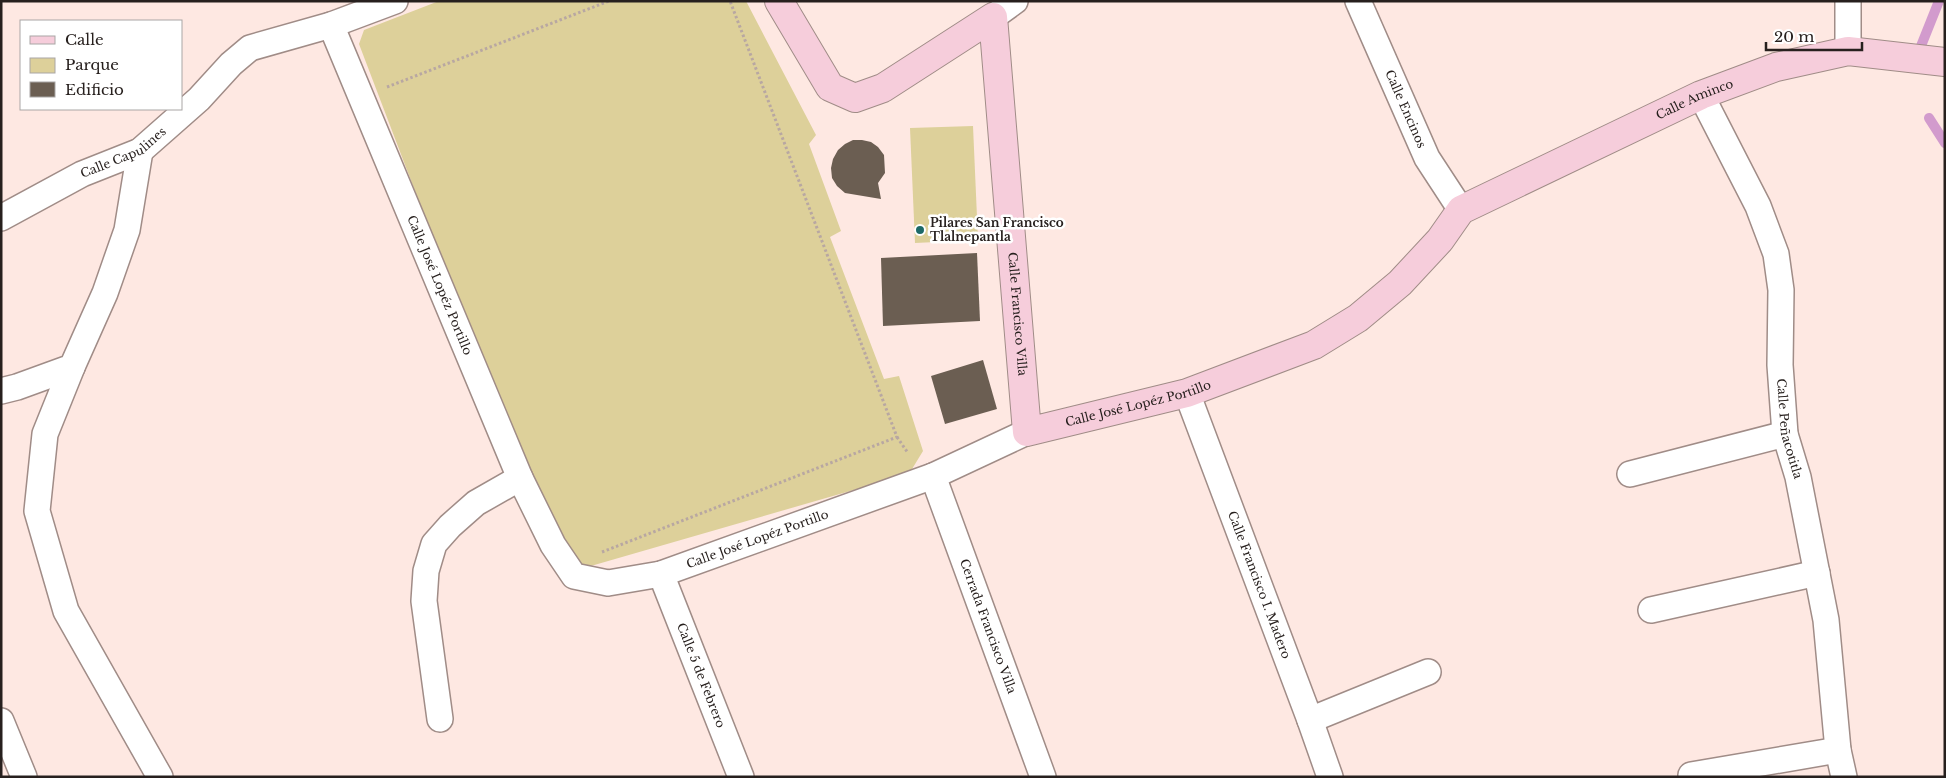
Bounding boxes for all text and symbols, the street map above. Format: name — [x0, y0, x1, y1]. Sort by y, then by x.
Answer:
legend — [20, 20, 182, 110]
scale bar — [1766, 20, 1862, 52]
text: 20 m — [1774, 27, 1814, 46]
text: Calle — [65, 30, 104, 49]
text: Parque — [65, 55, 119, 74]
street label: Calle Encinos — [1382, 68, 1430, 150]
street label: Calle Aminco — [1653, 76, 1735, 122]
text: Edificio — [65, 80, 124, 99]
street label: Calle Capulines — [78, 124, 169, 181]
street label: Calle José Lopéz Portillo — [404, 213, 476, 357]
place label: Pilares San Francisco Tlalnepantla — [930, 215, 1064, 244]
marker: Pilares San Francisco Tlalnepantla — [914, 224, 926, 236]
street label: Calle Francisco Villa — [1005, 252, 1030, 377]
street label: Calle José Lopéz Portillo — [1064, 377, 1213, 429]
street label: Calle Peñacotitla — [1774, 378, 1806, 481]
street label: Calle José Lopéz Portillo — [684, 506, 831, 571]
street label: Calle Francisco I. Madero — [1225, 509, 1294, 661]
street label: Cerrada Francisco Villa — [957, 557, 1020, 696]
street label: Calle 5 de Febrero — [674, 621, 729, 730]

